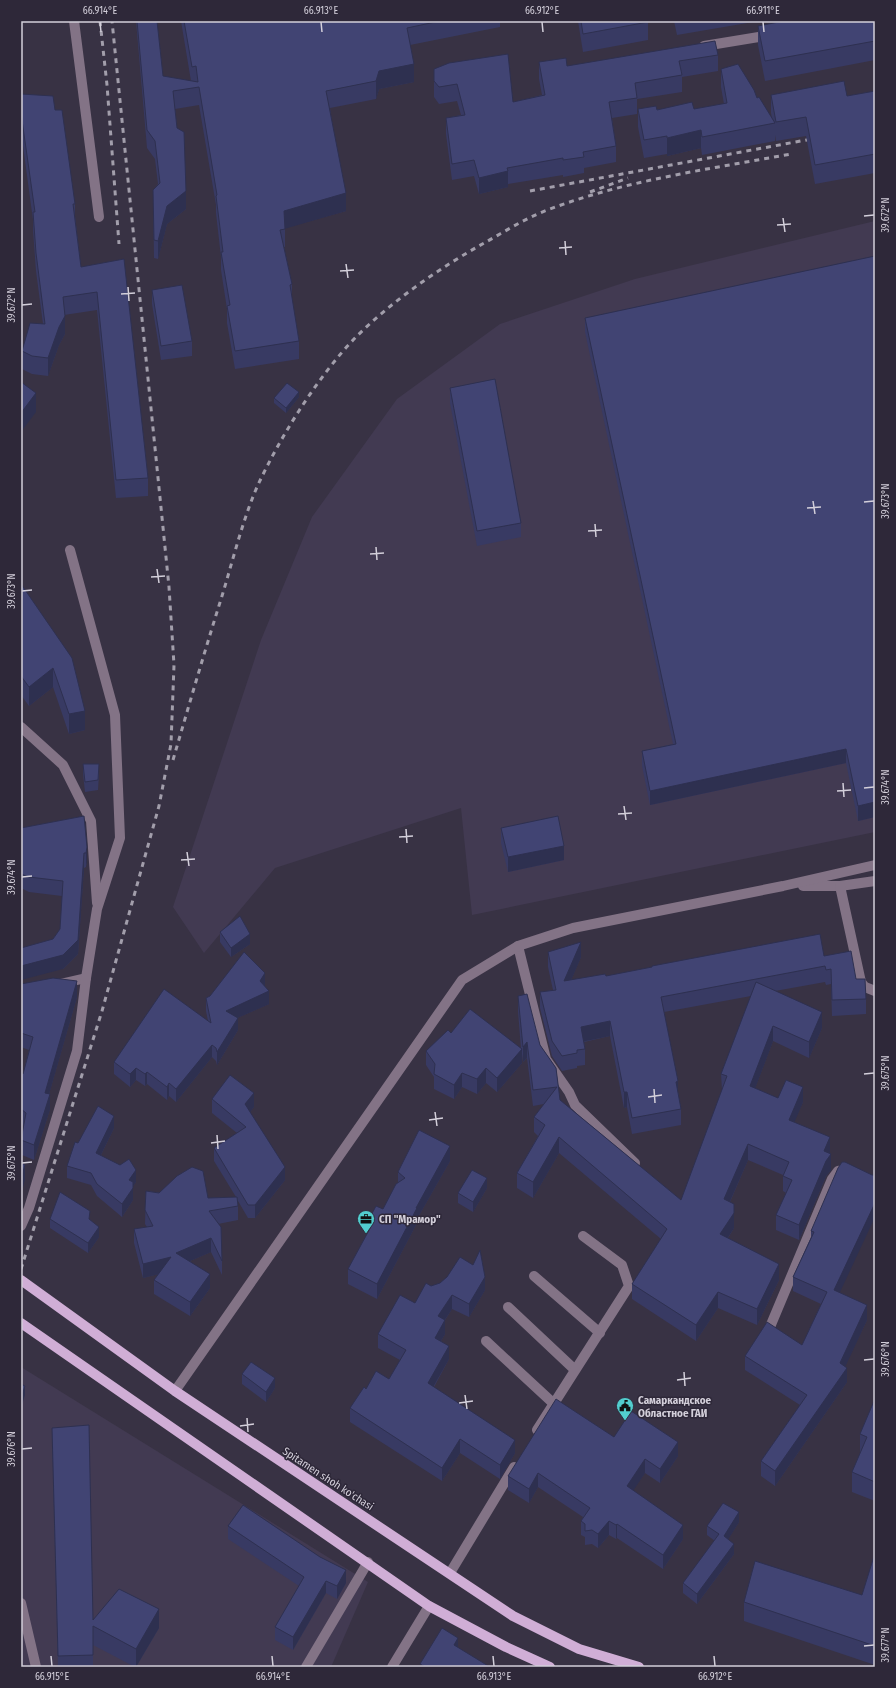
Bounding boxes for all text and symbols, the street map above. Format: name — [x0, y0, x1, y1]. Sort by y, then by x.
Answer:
text: 66.914°E — [83, 5, 118, 17]
text: 66.913°E — [304, 5, 338, 17]
text: 66.912°E — [525, 5, 559, 17]
text: 66.911°E — [746, 5, 780, 17]
text: 39.672°N — [880, 197, 892, 233]
text: 39.672°N — [6, 287, 18, 323]
text: 39.673°N — [880, 483, 892, 519]
text: 39.673°N — [6, 573, 18, 609]
text: 39.674°N — [880, 769, 892, 805]
text: 39.674°N — [6, 859, 18, 895]
text: 39.675°N — [880, 1055, 892, 1091]
text: 39.675°N — [6, 1145, 18, 1181]
office icon: СП "Мрамор" — [356, 1209, 376, 1234]
place label: СП "Мрамор" — [379, 1213, 441, 1226]
text: 39.676°N — [880, 1341, 892, 1377]
place label: Самаркандское Областное ГАИ — [638, 1394, 712, 1420]
public building icon: Самаркандское Областное ГАИ — [615, 1396, 635, 1421]
text: 39.676°N — [6, 1431, 18, 1467]
street label: Spitamen shoh ko'chasi — [280, 1445, 376, 1513]
text: 39.677°N — [880, 1627, 892, 1663]
text: 66.915°E — [35, 1671, 69, 1683]
text: 66.914°E — [256, 1671, 291, 1683]
text: 66.913°E — [477, 1671, 511, 1683]
text: 66.912°E — [698, 1671, 732, 1683]

